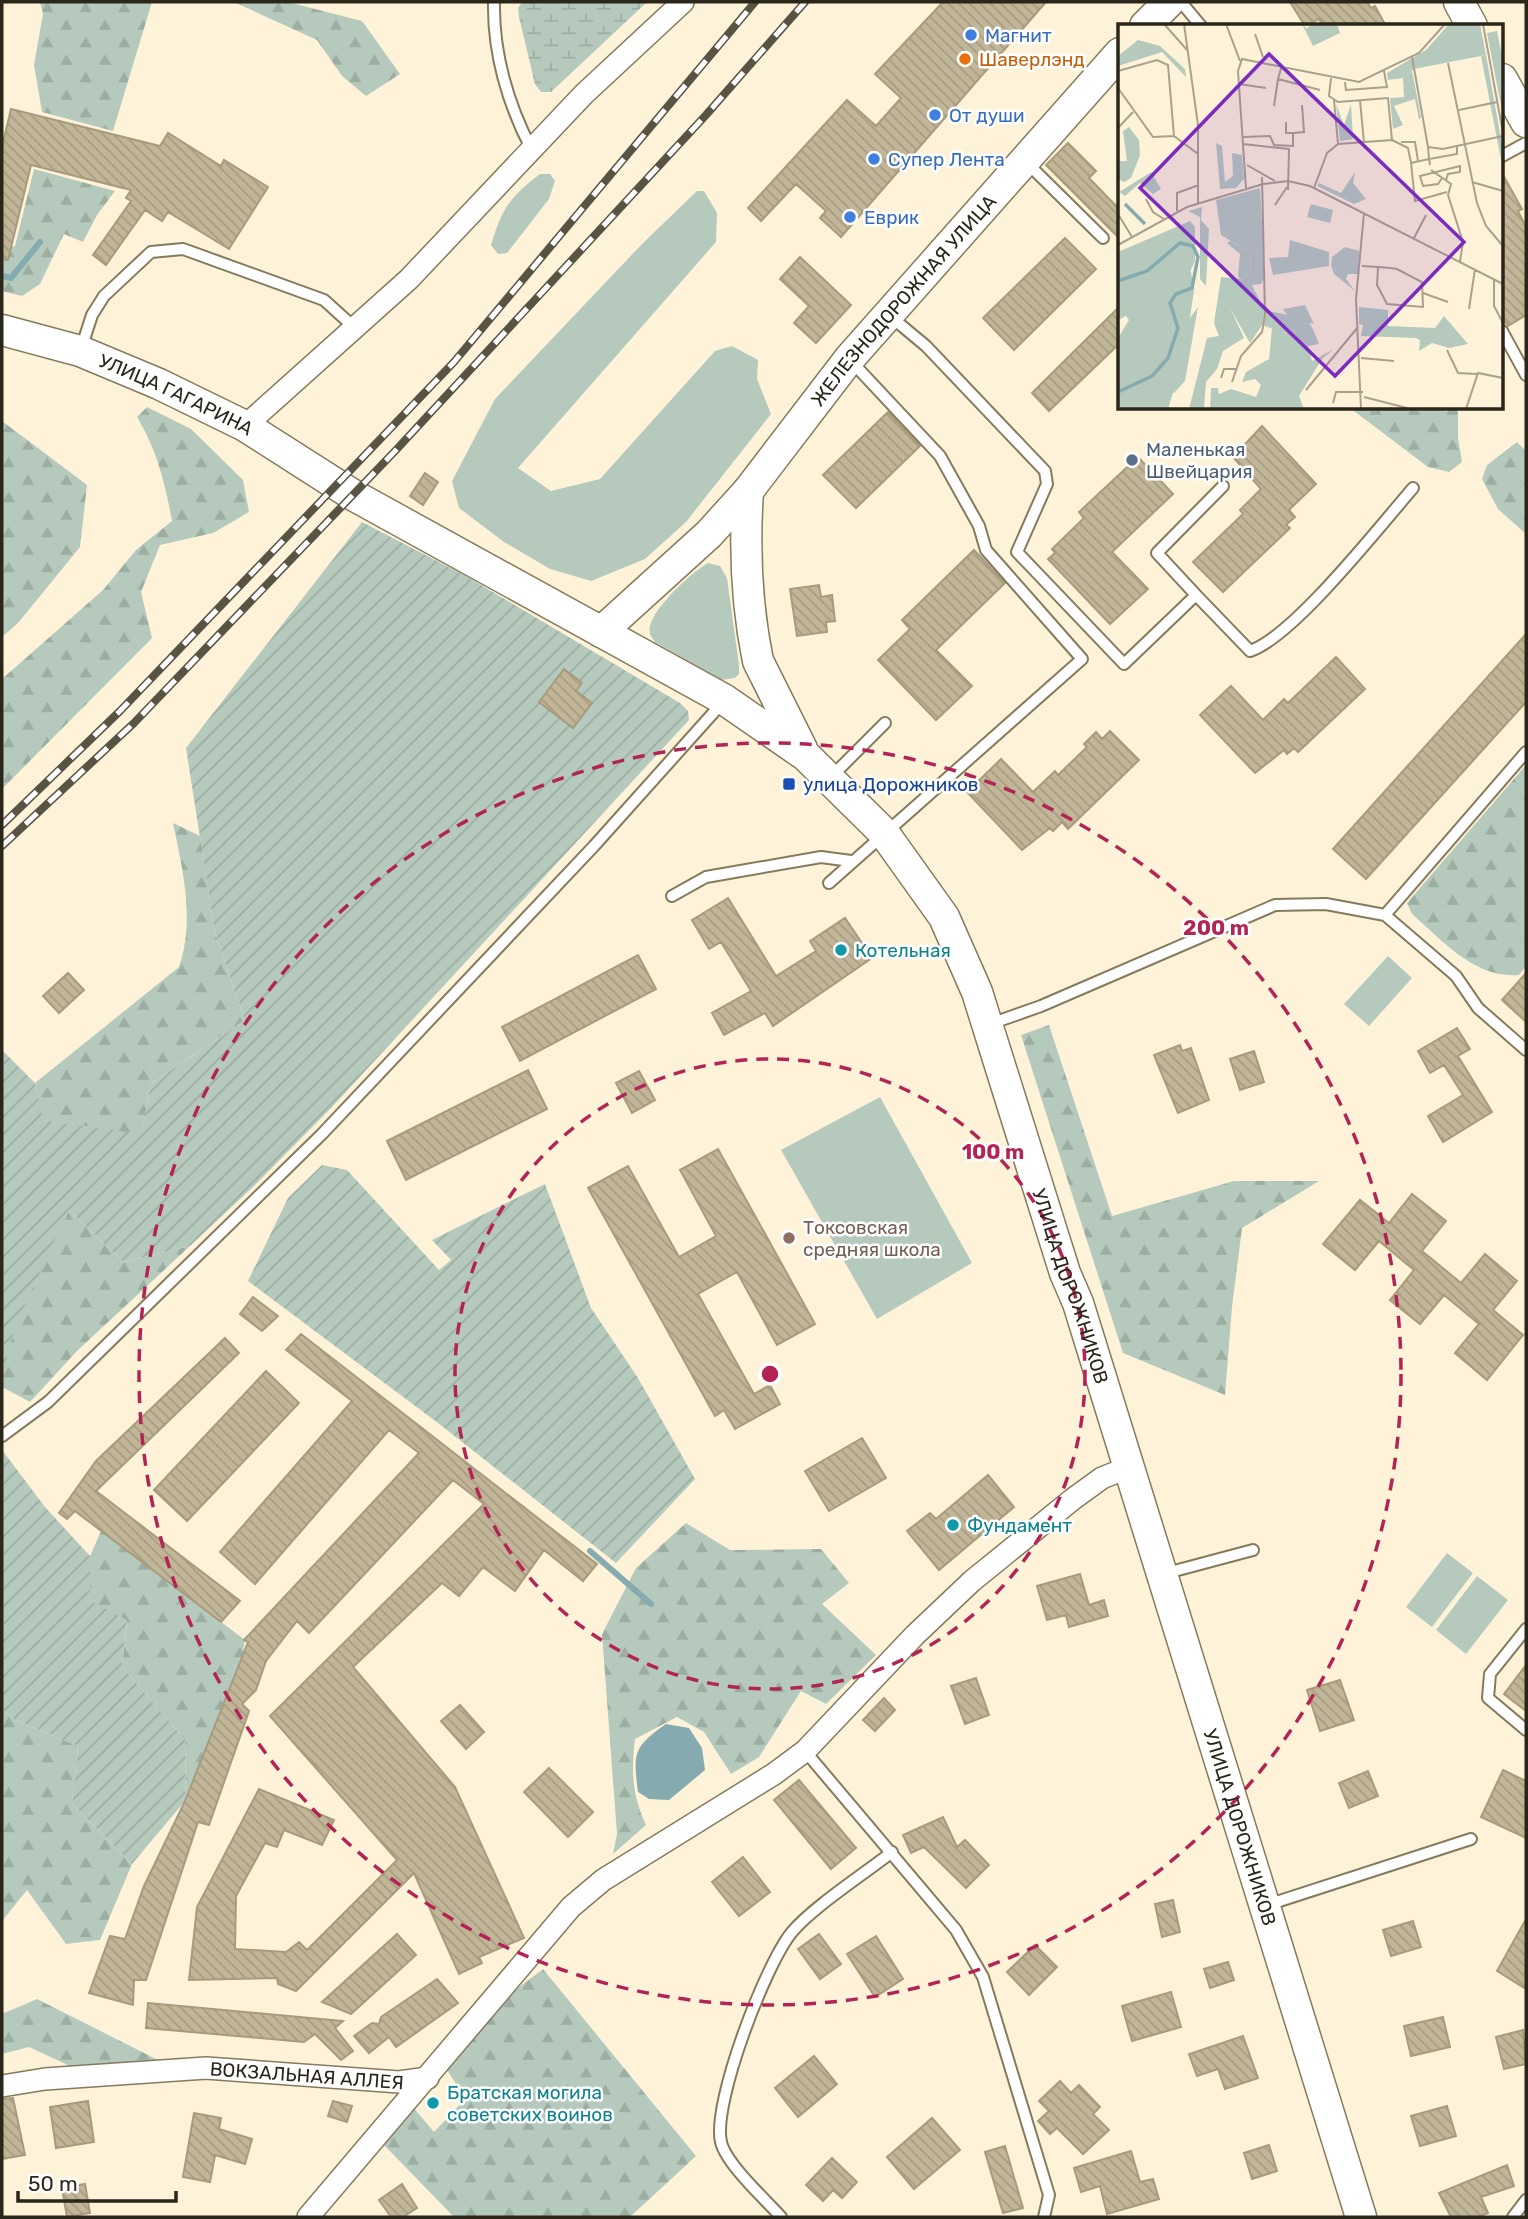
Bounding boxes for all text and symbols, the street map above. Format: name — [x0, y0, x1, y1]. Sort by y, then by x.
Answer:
place label: Магнит — [985, 24, 1052, 47]
inset map — [1118, 24, 1504, 410]
marker: Магнит — [963, 27, 979, 43]
place label: Шаверлэнд — [979, 48, 1085, 71]
marker: Шаверлэнд — [957, 51, 973, 67]
place label: От души — [949, 104, 1025, 127]
marker: От души — [927, 107, 943, 123]
place label: Супер Лента — [888, 148, 1005, 171]
marker: Супер Лента — [866, 151, 882, 167]
street label: ЖЕЛЕЗНОДОРОЖНАЯ УЛИЦА — [806, 189, 1001, 411]
place label: Еврик — [864, 206, 919, 229]
marker: Еврик — [842, 209, 858, 225]
street label: УЛИЦА ГАГАРИНА — [95, 349, 258, 440]
place label: Маленькая Швейцария — [1146, 438, 1253, 483]
marker: Маленькая Швейцария — [1124, 452, 1140, 468]
place label: улица Дорожников — [803, 773, 979, 796]
marker: улица Дорожников — [781, 776, 797, 792]
text: 200 m — [1183, 915, 1249, 940]
place label: Котельная — [855, 939, 951, 962]
marker: Котельная — [833, 942, 849, 958]
text: 100 m — [962, 1139, 1024, 1164]
street label: УЛИЦА ДОРОЖНИКОВ — [1028, 1186, 1114, 1386]
place label: Токсовская средняя школа — [803, 1216, 941, 1261]
marker: Токсовская средняя школа — [781, 1230, 797, 1246]
centre of rings — [758, 1362, 782, 1386]
place label: Фундамент — [967, 1514, 1072, 1537]
marker: Фундамент — [945, 1517, 961, 1533]
street label: УЛИЦА ДОРОЖНИКОВ — [1199, 1726, 1281, 1928]
street label: ВОКЗАЛЬНАЯ АЛЛЕЯ — [209, 2057, 405, 2094]
place label: Братская могила советских воинов — [447, 2081, 613, 2126]
marker: Братская могила советских воинов — [425, 2095, 441, 2111]
scale bar — [18, 2160, 175, 2204]
text: 50 m — [28, 2171, 78, 2196]

